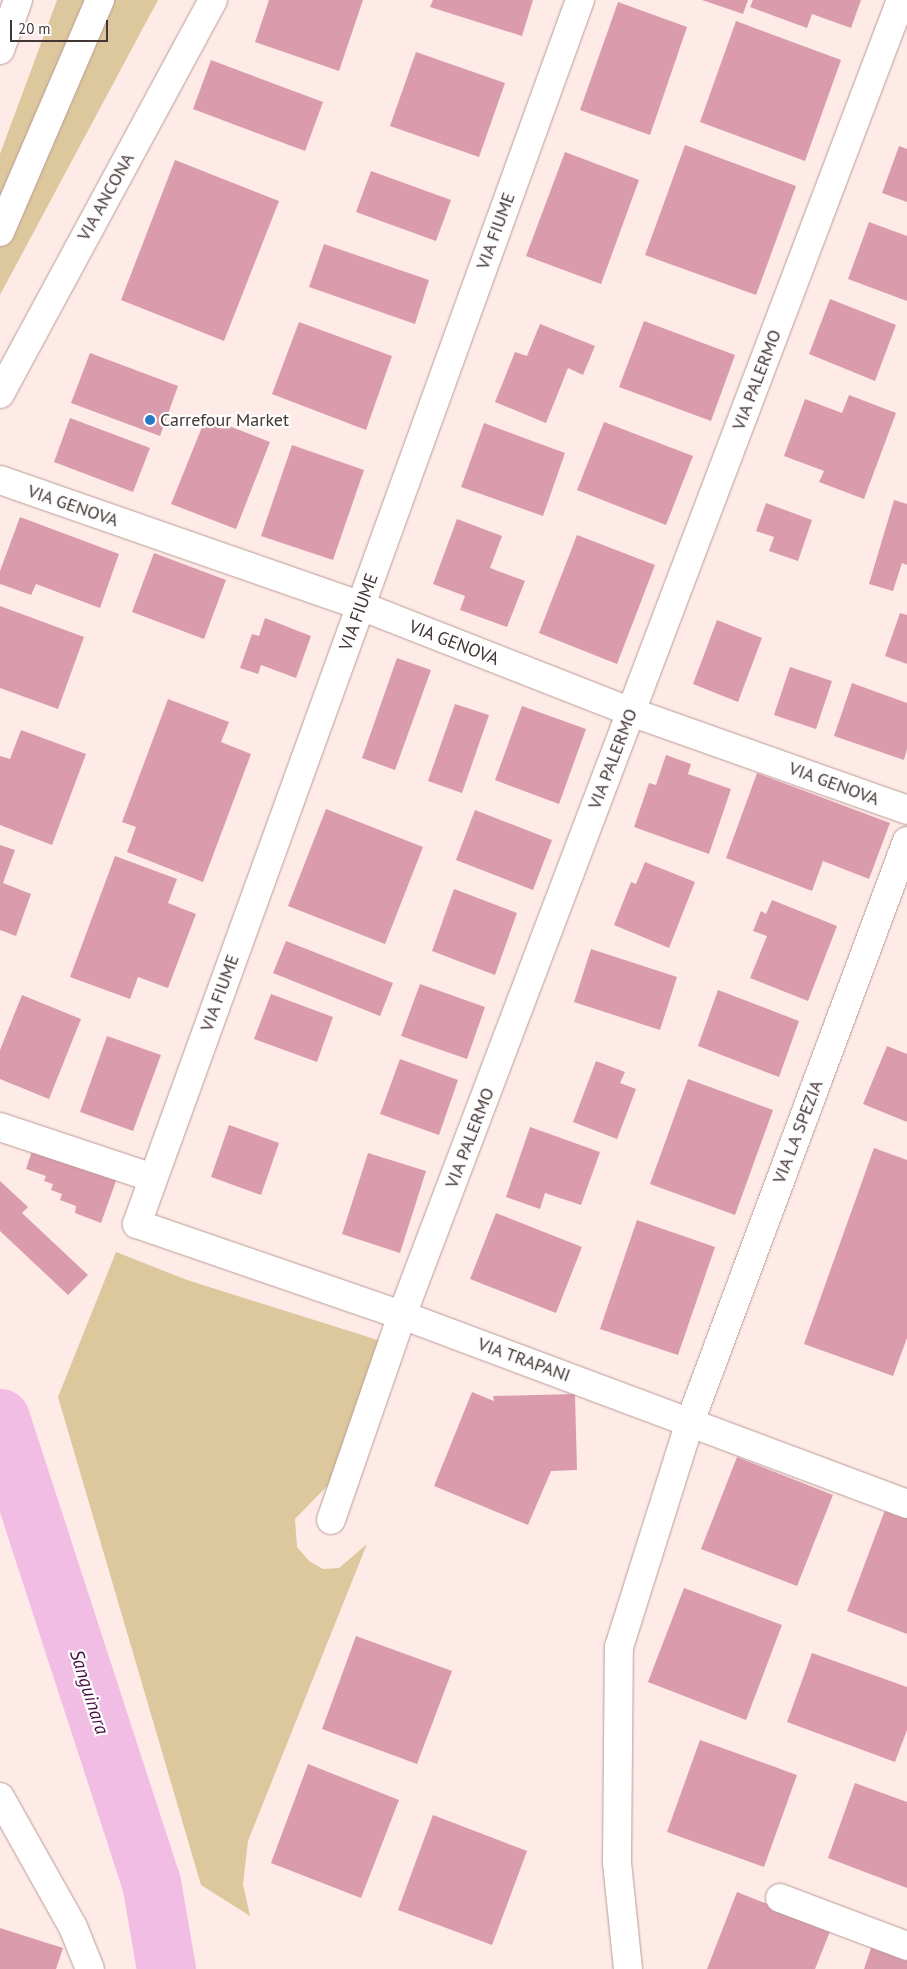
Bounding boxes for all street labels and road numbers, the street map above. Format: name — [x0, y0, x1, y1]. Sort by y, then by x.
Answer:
street label: VIA ANCONA — [73, 149, 139, 245]
street label: VIA FIUME — [472, 189, 520, 273]
street label: VIA PALERMO — [728, 326, 786, 434]
street label: VIA GENOVA — [24, 480, 122, 532]
street label: VIA FIUME — [335, 570, 383, 654]
street label: VIA GENOVA — [406, 616, 502, 670]
street label: VIA PALERMO — [584, 705, 642, 813]
street label: VIA GENOVA — [785, 758, 883, 810]
street label: VIA FIUME — [196, 951, 244, 1035]
street label: VIA LA SPEZIA — [768, 1077, 828, 1187]
street label: VIA PALERMO — [441, 1084, 499, 1192]
street label: VIA TRAPANI — [474, 1333, 574, 1387]

